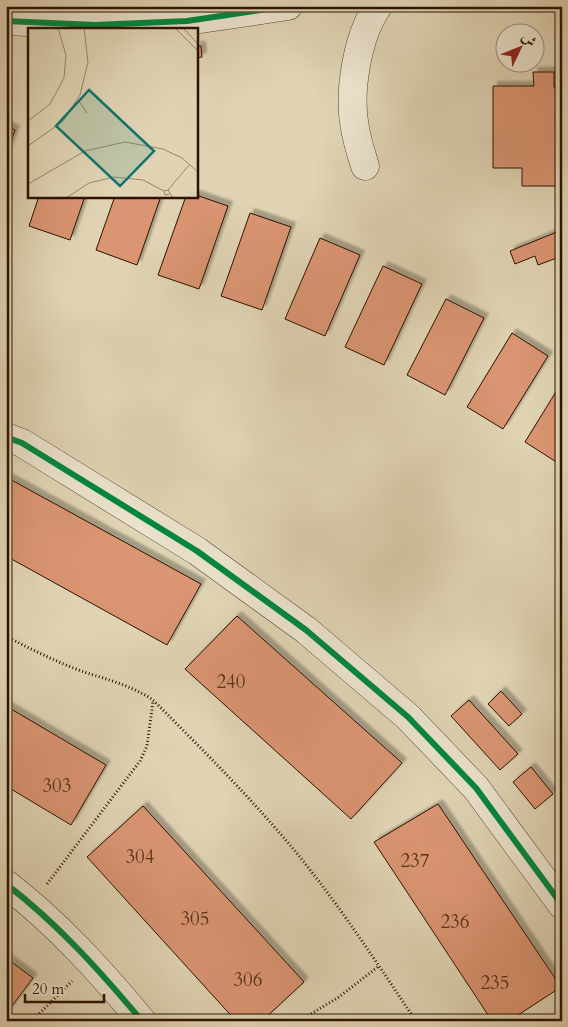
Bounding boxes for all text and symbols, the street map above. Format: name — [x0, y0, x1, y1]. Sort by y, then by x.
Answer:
north arrow — [496, 22, 546, 72]
inset map — [28, 28, 198, 198]
text: ش — [517, 28, 541, 51]
house number: 240 — [216, 669, 246, 695]
house number: 303 — [42, 773, 72, 799]
house number: 304 — [125, 844, 155, 870]
house number: 237 — [400, 848, 430, 874]
house number: 305 — [180, 906, 210, 932]
house number: 236 — [440, 909, 470, 935]
house number: 306 — [233, 967, 263, 993]
house number: 235 — [480, 970, 510, 996]
scale bar — [25, 972, 104, 1004]
text: 20 m — [32, 979, 64, 999]

